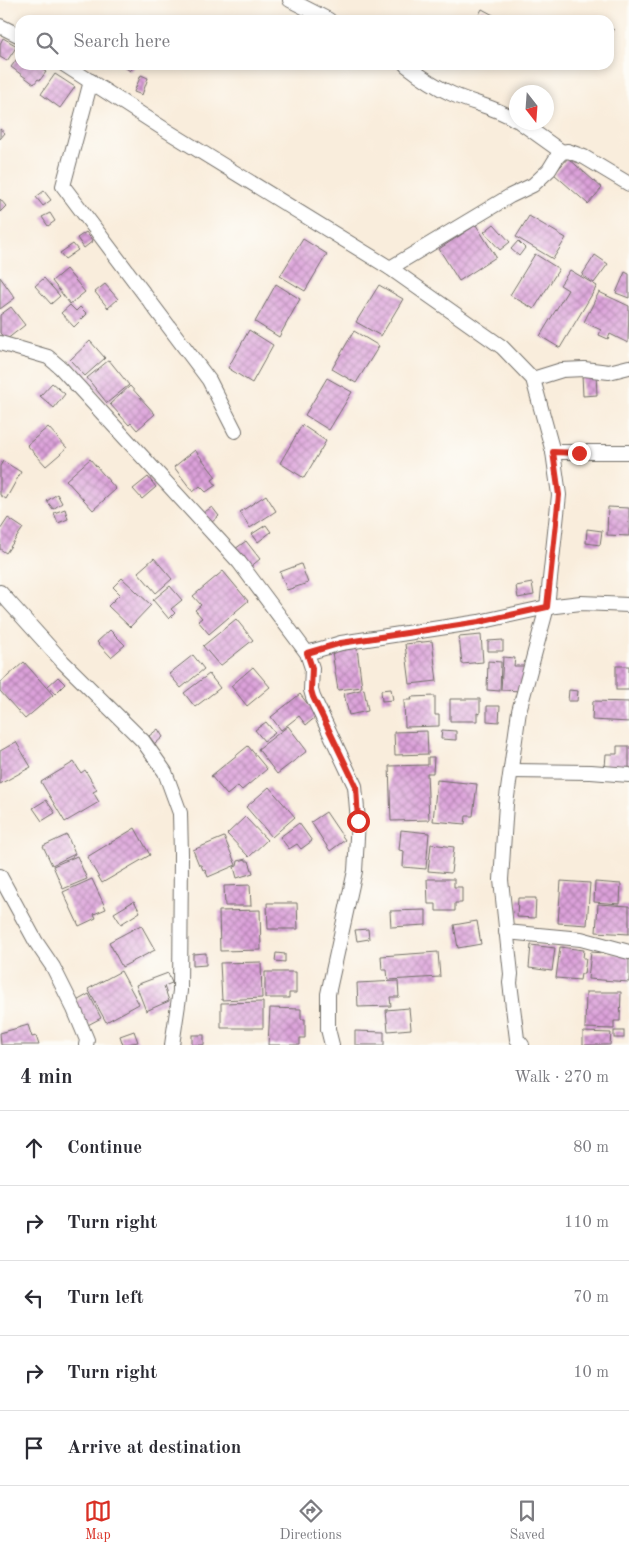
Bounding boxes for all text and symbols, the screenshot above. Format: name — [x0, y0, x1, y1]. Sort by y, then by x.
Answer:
search box — [15, 15, 614, 70]
icon: search — [33, 29, 61, 57]
text: Search here — [73, 33, 170, 52]
north arrow — [509, 85, 554, 130]
route end — [568, 442, 591, 465]
route start — [347, 810, 370, 833]
text: 4 min — [20, 1067, 73, 1088]
text: Walk · 270 m — [514, 1070, 609, 1086]
icon: ahead — [20, 1134, 48, 1162]
text: Continue — [67, 1139, 142, 1158]
text: 80 m — [573, 1140, 609, 1156]
icon: right — [20, 1209, 48, 1237]
text: Turn right — [67, 1214, 157, 1233]
text: 110 m — [564, 1215, 609, 1231]
icon: left — [20, 1284, 48, 1312]
text: Turn left — [67, 1289, 144, 1308]
text: 70 m — [573, 1290, 609, 1306]
icon: right — [20, 1359, 48, 1387]
text: Turn right — [67, 1364, 157, 1383]
text: 10 m — [573, 1365, 609, 1381]
icon: arrive — [20, 1434, 48, 1462]
text: Arrive at destination — [67, 1439, 241, 1458]
tab: Map — [84, 1497, 112, 1544]
tab: Directions — [280, 1497, 342, 1544]
tab: Saved — [509, 1497, 545, 1544]

